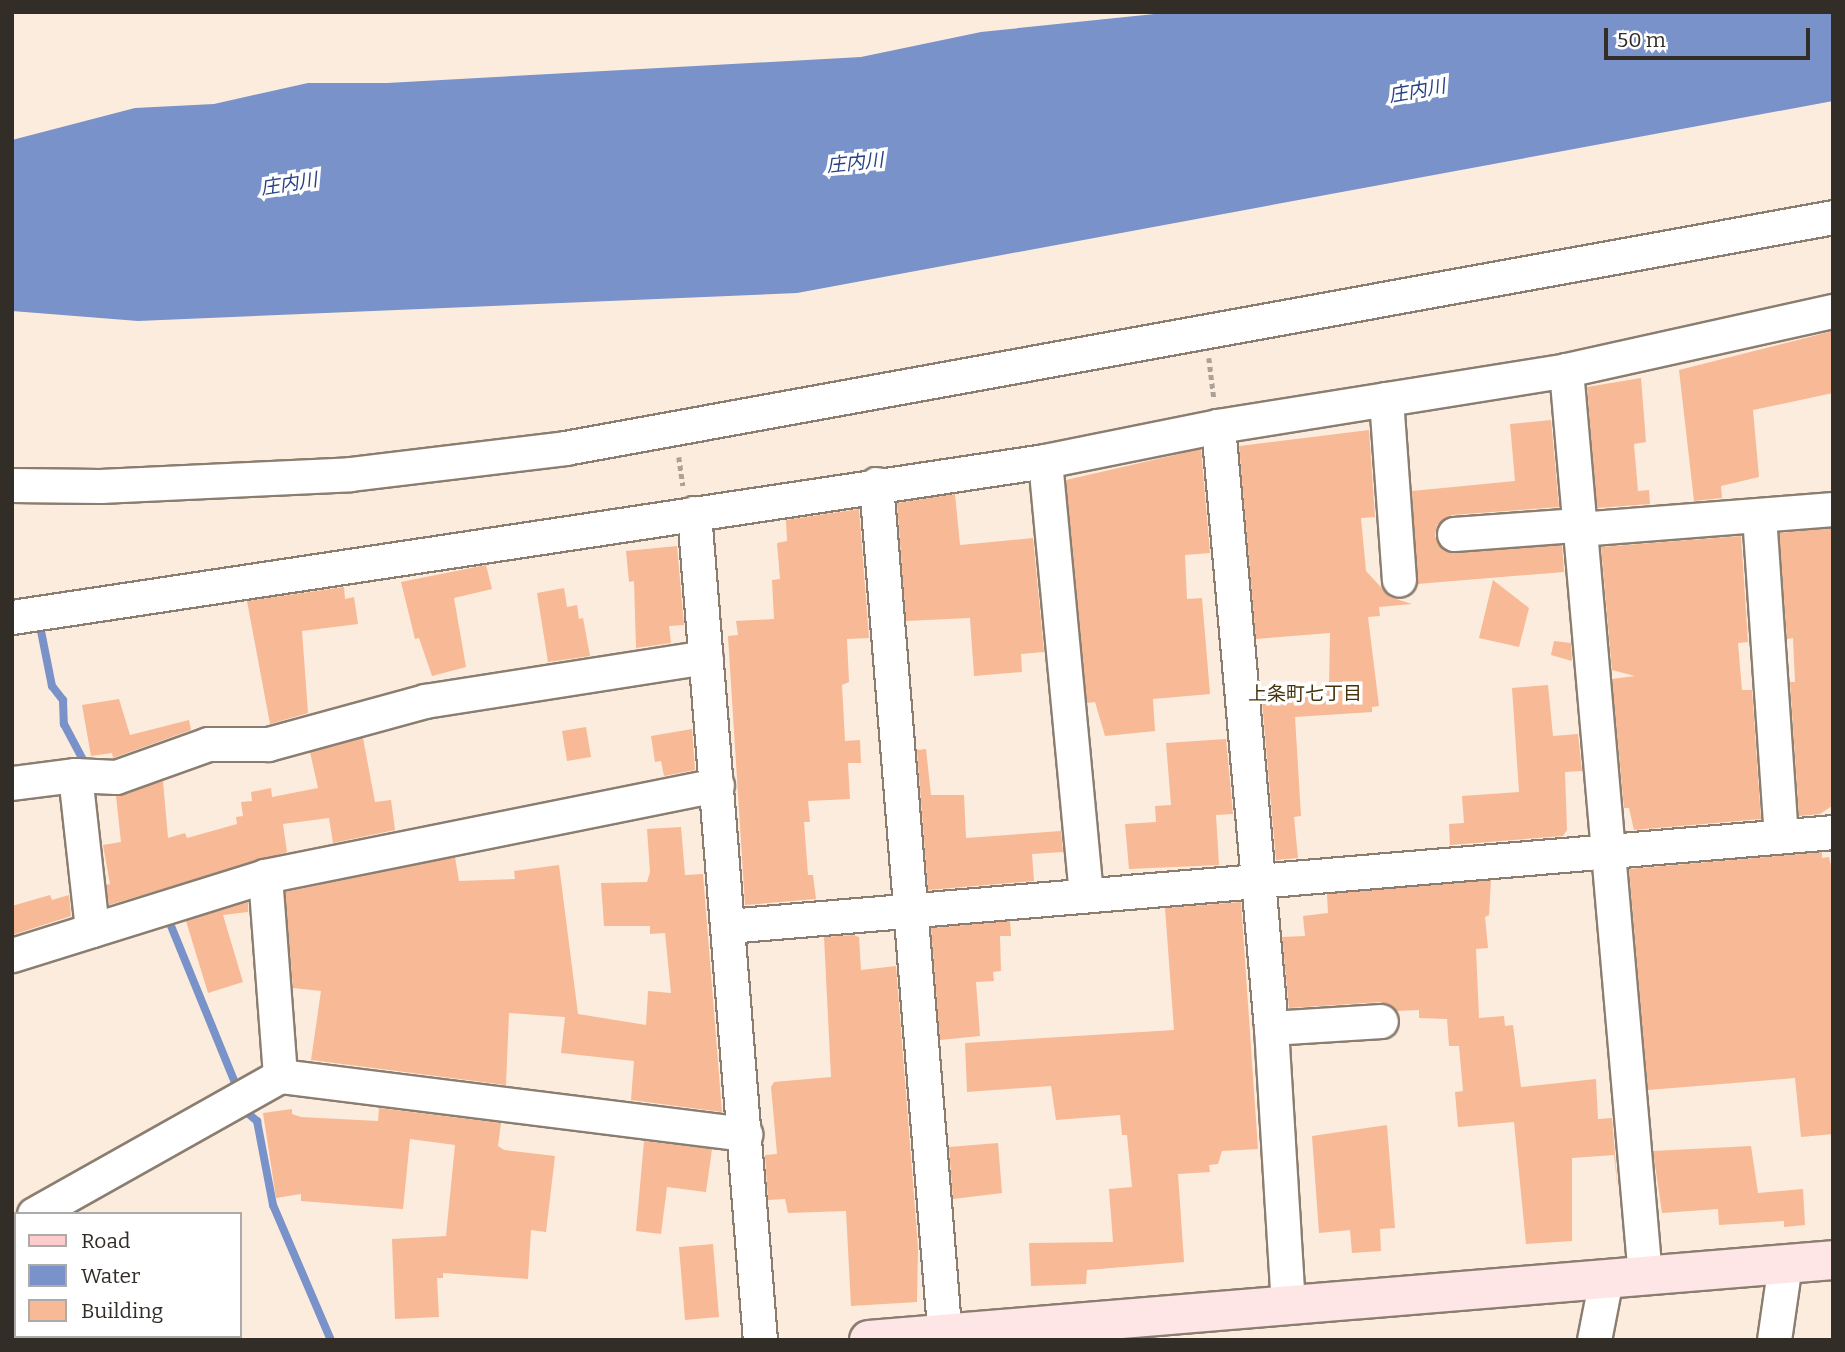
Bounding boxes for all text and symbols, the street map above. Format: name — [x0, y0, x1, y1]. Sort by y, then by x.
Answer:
scale bar — [1607, 14, 1814, 58]
text: 50 m — [1617, 27, 1666, 53]
water label: 庄内川 — [1387, 75, 1447, 107]
water label: 庄内川 — [825, 149, 885, 177]
water label: 庄内川 — [259, 168, 319, 200]
district label: 上条町七丁目 — [1248, 683, 1362, 705]
legend — [14, 1212, 242, 1338]
text: Road — [81, 1228, 130, 1254]
text: Water — [81, 1263, 140, 1289]
text: Building — [81, 1298, 163, 1324]

